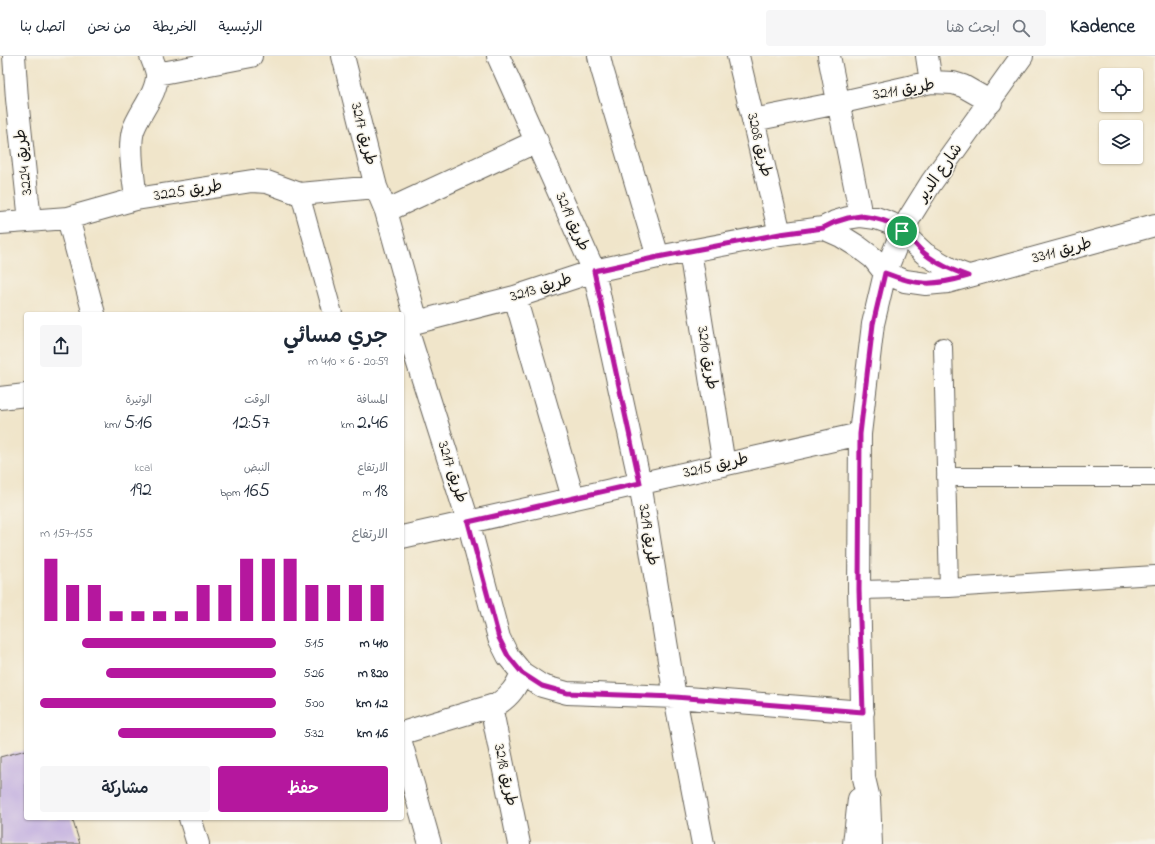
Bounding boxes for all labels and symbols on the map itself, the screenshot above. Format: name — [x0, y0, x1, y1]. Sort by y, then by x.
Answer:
street label: طريق 3211 — [871, 73, 937, 107]
street label: طريق 3217 — [344, 100, 382, 168]
street label: طريق 3208 — [740, 111, 778, 179]
street label: طريق 3224 — [9, 128, 39, 196]
street label: شارع الدير — [910, 139, 969, 209]
street label: طريق 3225 — [152, 174, 224, 208]
street label: طريق 3219 — [548, 189, 596, 255]
pin — [885, 214, 919, 248]
street label: طريق 3311 — [1029, 232, 1095, 270]
street label: طريق 3213 — [507, 267, 575, 309]
street label: طريق 3210 — [690, 324, 724, 392]
street label: طريق 3217 — [431, 438, 473, 506]
street label: طريق 3215 — [681, 447, 751, 485]
street label: طريق 3219 — [631, 502, 665, 568]
street label: طريق 3218 — [487, 742, 523, 808]

